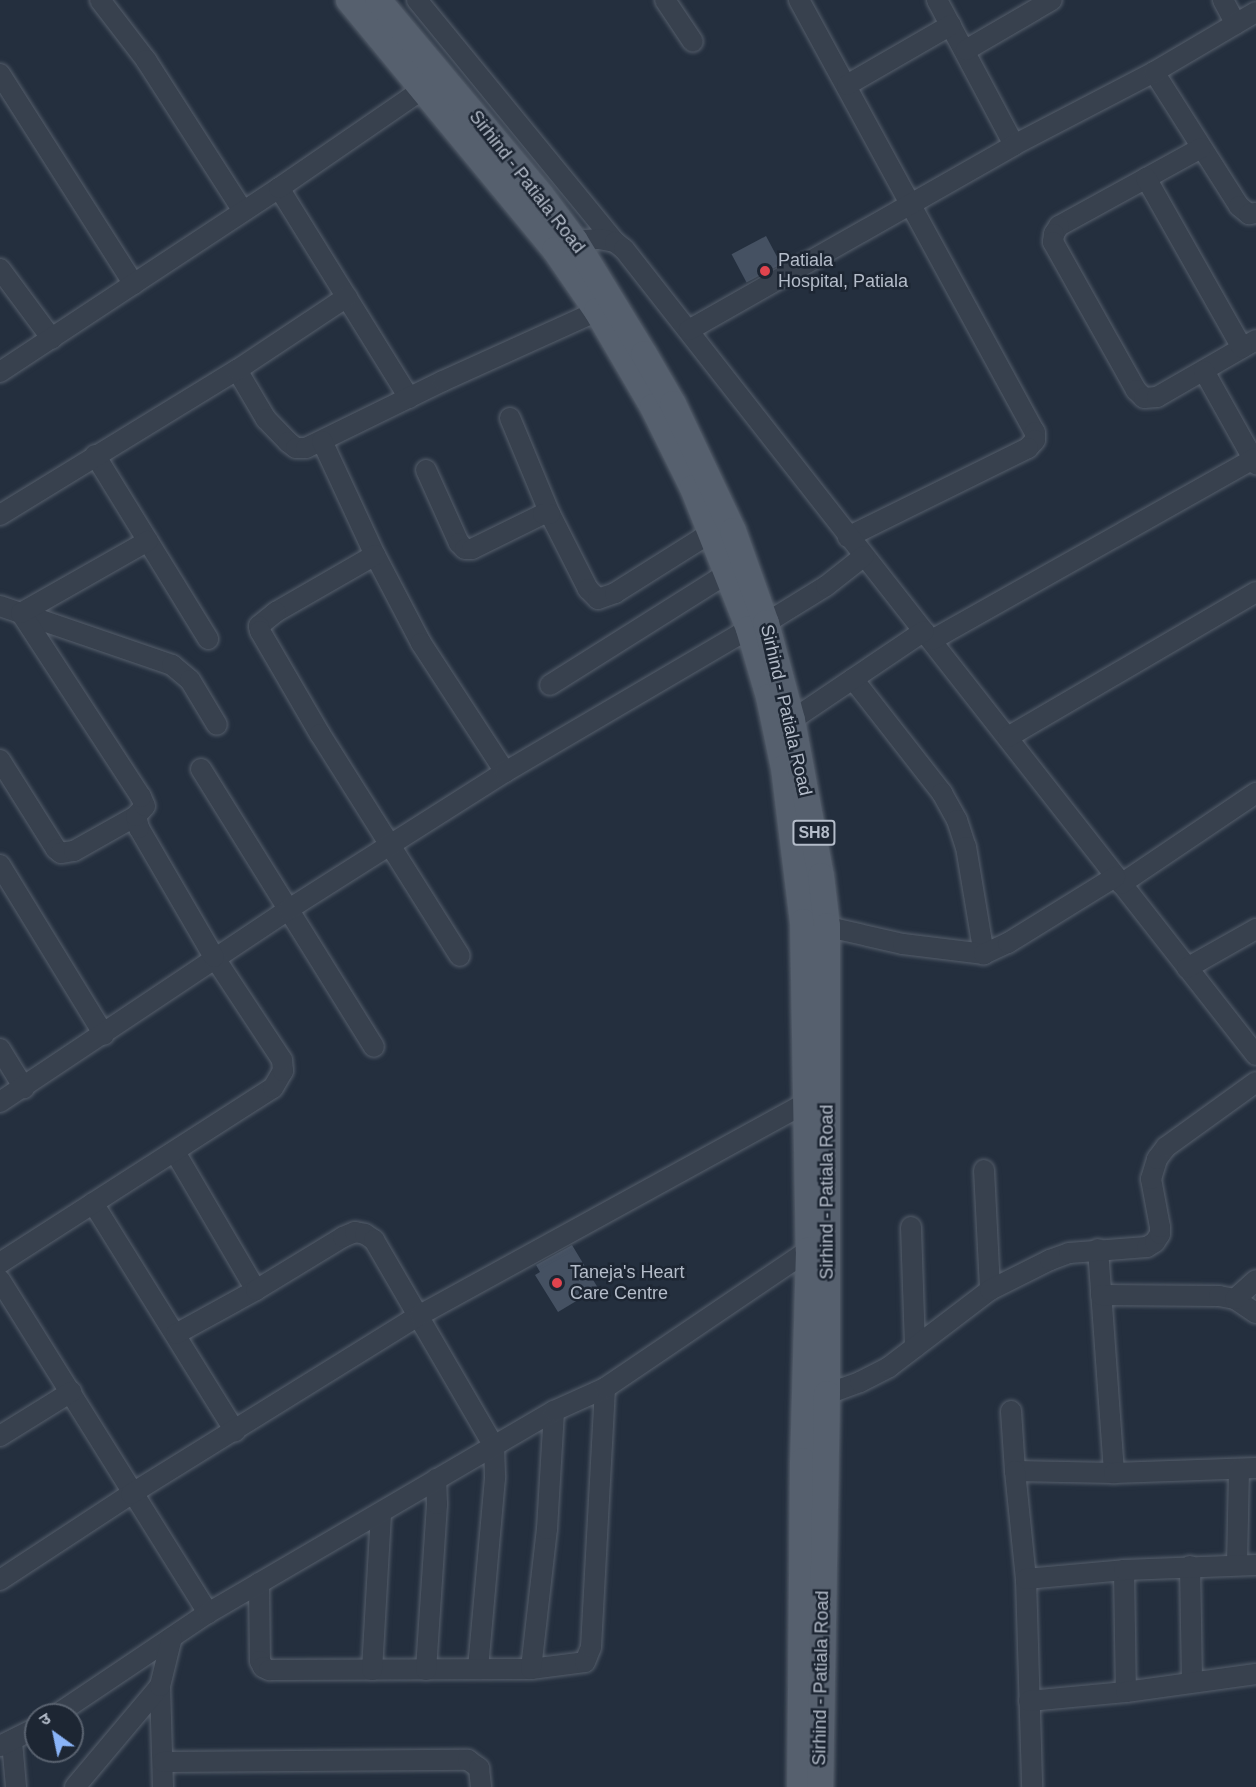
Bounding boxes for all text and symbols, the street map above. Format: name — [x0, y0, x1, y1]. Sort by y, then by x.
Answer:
street label: Sirhind - Patiala Road — [465, 106, 589, 258]
place label: Patiala Hospital, Patiala — [778, 250, 908, 292]
marker: Patiala Hospital, Patiala — [756, 262, 774, 280]
street label: Sirhind - Patiala Road — [756, 622, 816, 798]
road number: SH8 — [792, 820, 836, 846]
street label: Sirhind - Patiala Road — [816, 1104, 838, 1280]
place label: Taneja's Heart Care Centre — [570, 1262, 684, 1304]
marker: Taneja's Heart Care Centre — [548, 1274, 566, 1292]
street label: Sirhind - Patiala Road — [809, 1590, 833, 1766]
north arrow — [24, 1703, 84, 1763]
text: उ — [36, 1709, 54, 1729]

